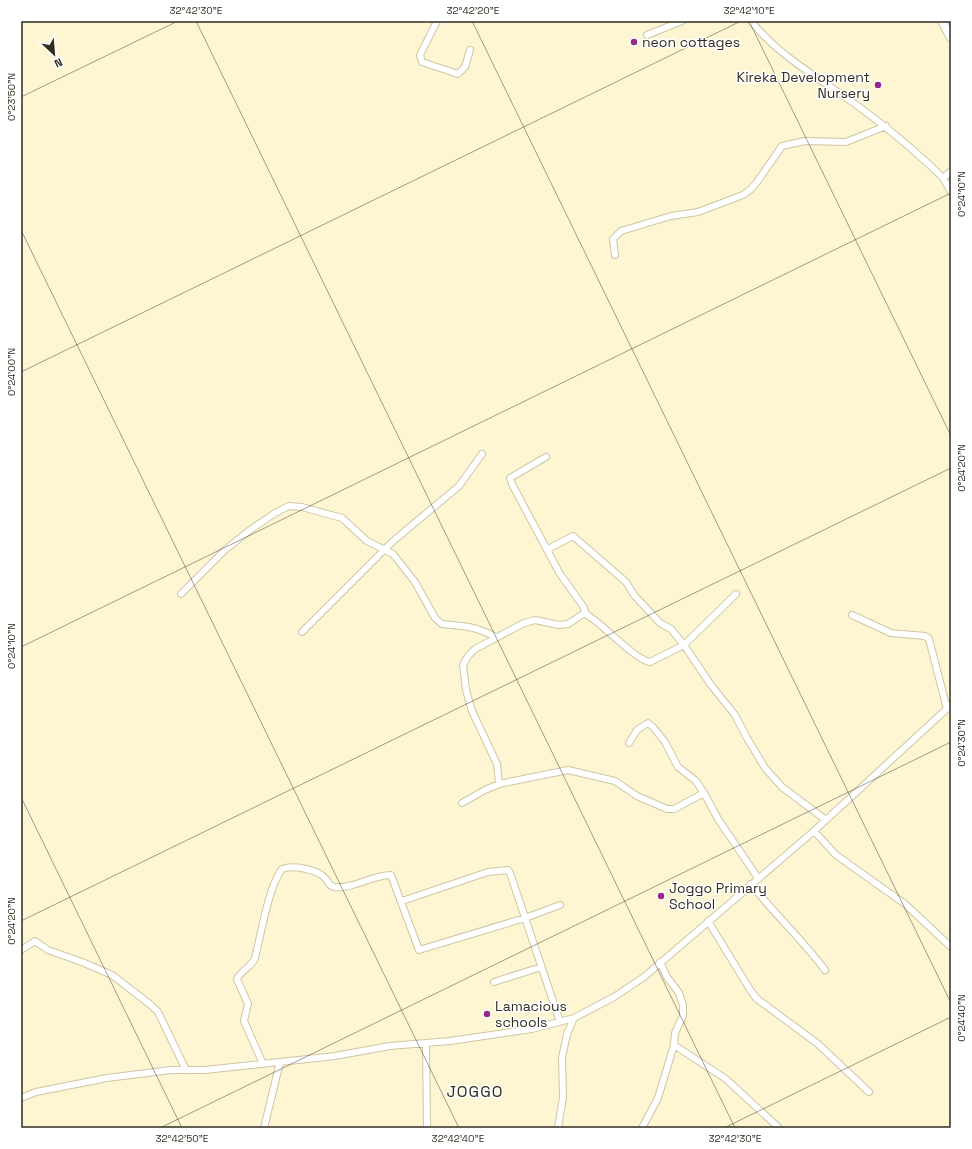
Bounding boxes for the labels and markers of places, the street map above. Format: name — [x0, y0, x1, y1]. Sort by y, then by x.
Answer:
place label: neon cottages — [642, 33, 740, 51]
marker: neon cottages — [629, 37, 639, 47]
place label: Kireka Development Nursery — [737, 68, 870, 102]
marker: Kireka Development Nursery — [873, 80, 883, 90]
place label: Joggo Primary School — [669, 879, 767, 913]
marker: Joggo Primary School — [656, 891, 666, 901]
place label: Lamacious schools — [495, 997, 567, 1031]
marker: Lamacious schools — [482, 1009, 492, 1019]

